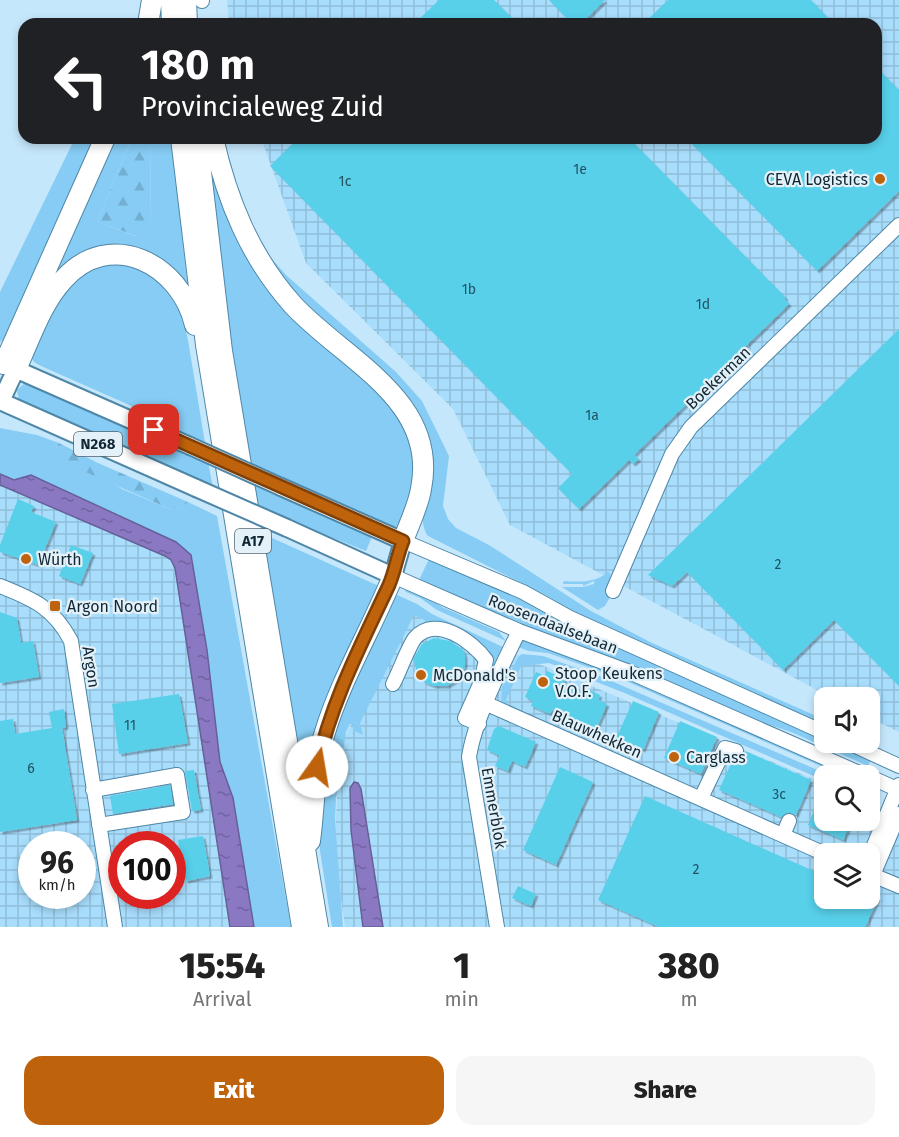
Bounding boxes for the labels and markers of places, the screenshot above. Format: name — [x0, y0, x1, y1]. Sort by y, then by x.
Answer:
place label: CEVA Logistics — [766, 170, 868, 189]
marker: CEVA Logistics — [873, 172, 887, 186]
pin — [128, 404, 179, 455]
place label: Würth — [38, 550, 82, 569]
marker: Würth — [19, 552, 33, 566]
place label: Argon Noord — [67, 597, 158, 616]
marker: Argon Noord — [48, 599, 62, 613]
place label: Stoop Keukens V.O.F. — [555, 664, 663, 701]
place label: McDonald's — [433, 666, 516, 685]
marker: McDonald's — [414, 668, 428, 682]
marker: Stoop Keukens V.O.F. — [536, 675, 550, 689]
place label: Carglass — [686, 748, 746, 767]
marker: Carglass — [667, 750, 681, 764]

